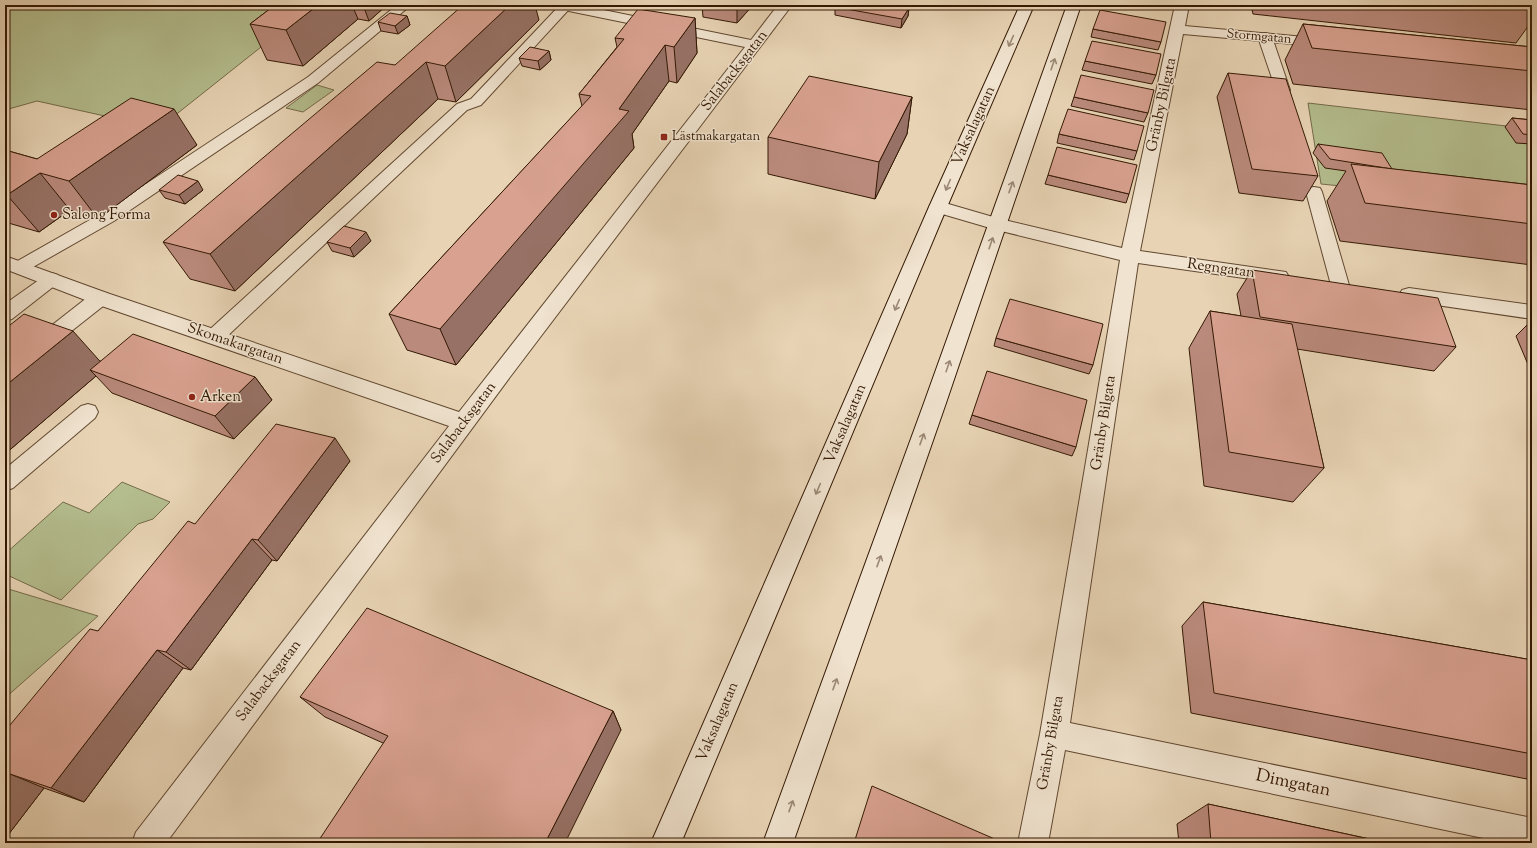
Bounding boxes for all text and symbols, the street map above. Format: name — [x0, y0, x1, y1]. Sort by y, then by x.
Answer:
street label: Stormgatan — [1226, 25, 1293, 49]
street label: Salabacksgatan — [697, 26, 773, 116]
one-way arrow — [1007, 34, 1014, 46]
street label: Gränby Bilgata — [1142, 56, 1182, 154]
one-way arrow — [1050, 58, 1057, 71]
street label: Vaksalagatan — [947, 83, 1001, 169]
place label: Lästmakargatan — [672, 128, 761, 146]
marker: Lästmakargatan — [659, 132, 669, 142]
one-way arrow — [943, 179, 951, 191]
one-way arrow — [1007, 182, 1015, 194]
place label: Salong Forma — [62, 205, 151, 226]
marker: Salong Forma — [49, 210, 59, 220]
one-way arrow — [987, 237, 995, 249]
street label: Regngatan — [1186, 254, 1256, 284]
one-way arrow — [892, 299, 900, 311]
street label: Skomakargatan — [184, 318, 286, 370]
one-way arrow — [945, 359, 952, 372]
street label: Gränby Bilgata — [1086, 374, 1122, 472]
street label: Salabacksgatan — [426, 378, 502, 468]
street label: Vaksalagatan — [820, 381, 872, 467]
place label: Arken — [200, 387, 241, 408]
marker: Arken — [187, 392, 197, 402]
one-way arrow — [919, 433, 927, 445]
one-way arrow — [814, 482, 821, 494]
one-way arrow — [875, 556, 883, 568]
street label: Salabacksgatan — [231, 636, 307, 726]
one-way arrow — [832, 677, 839, 690]
street label: Vaksalagatan — [692, 679, 744, 765]
street label: Gränby Bilgata — [1032, 694, 1070, 792]
street label: Dimgatan — [1253, 763, 1333, 805]
one-way arrow — [788, 801, 796, 813]

